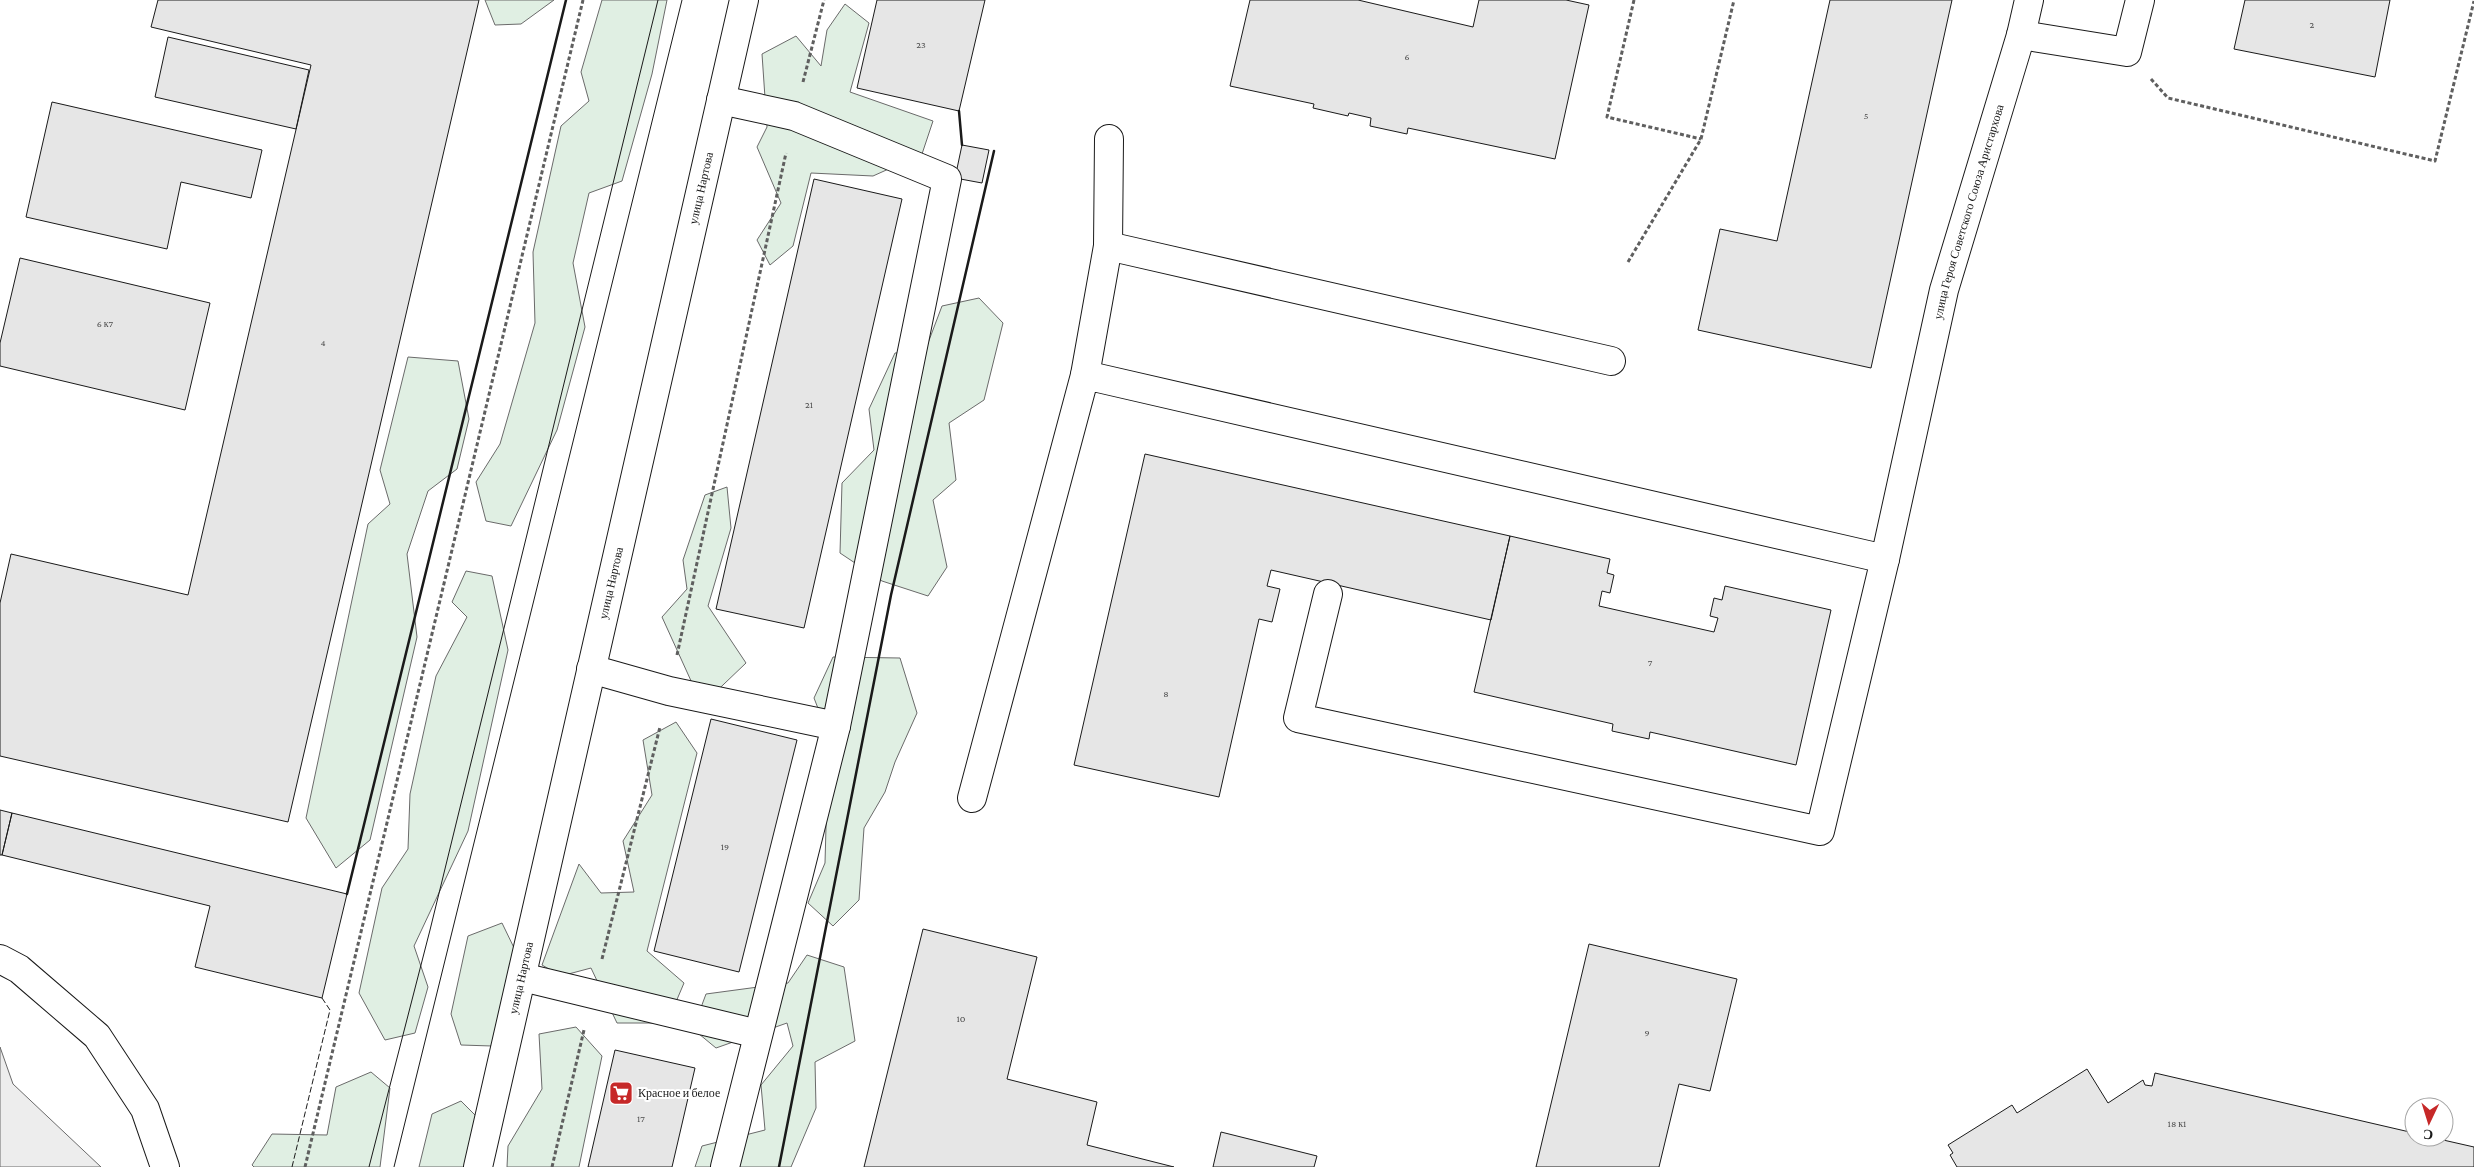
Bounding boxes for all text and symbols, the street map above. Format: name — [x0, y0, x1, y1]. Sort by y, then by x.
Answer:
house number: 2 — [2310, 19, 2315, 30]
house number: 23 — [916, 39, 926, 50]
house number: 6 — [1404, 51, 1410, 62]
street label: улица Героя Советского Союза Аристархова — [1931, 102, 2007, 321]
house number: 5 — [1864, 110, 1869, 121]
street label: улица Нартова — [686, 150, 716, 226]
house number: 6 к7 — [97, 318, 114, 329]
house number: 4 — [320, 337, 326, 348]
house number: 21 — [805, 399, 813, 410]
street label: улица Нартова — [596, 545, 626, 620]
house number: 7 — [1648, 657, 1653, 668]
house number: 8 — [1163, 688, 1169, 699]
house number: 19 — [721, 841, 729, 852]
street label: улица Нартова — [506, 940, 536, 1015]
house number: 10 — [957, 1013, 966, 1024]
house number: 9 — [1644, 1027, 1650, 1038]
supermarket icon: Красное и белое — [608, 1080, 634, 1106]
place label: Красное и белое — [638, 1086, 720, 1100]
north arrow — [2404, 1097, 2454, 1147]
house number: 17 — [637, 1113, 645, 1124]
house number: 18 к1 — [2168, 1118, 2186, 1129]
text: С — [2422, 1127, 2434, 1143]

